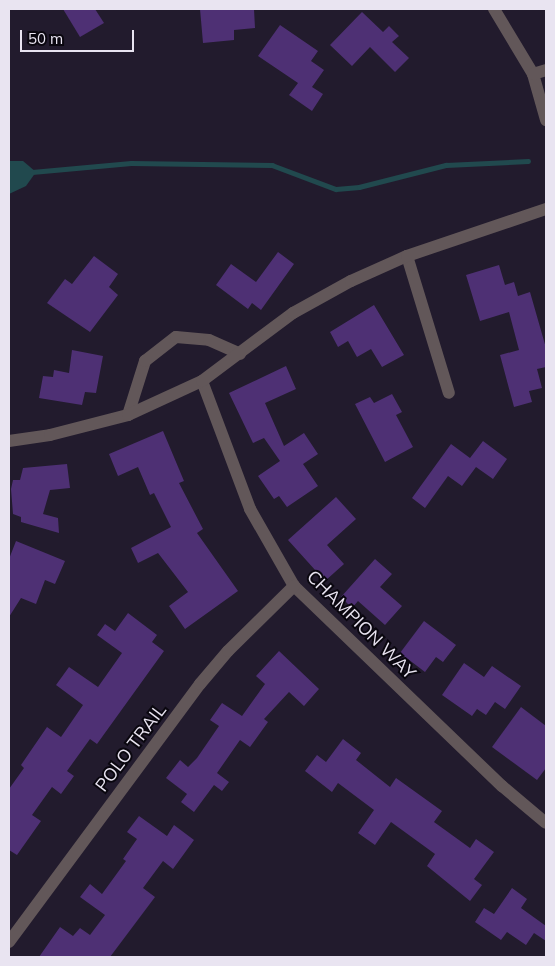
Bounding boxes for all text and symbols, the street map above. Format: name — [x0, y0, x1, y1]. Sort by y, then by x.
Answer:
scale bar — [22, 20, 136, 52]
text: 50 m — [28, 29, 63, 48]
street label: CHAMPION WAY — [302, 566, 420, 684]
street label: POLO TRAIL — [91, 700, 171, 796]

